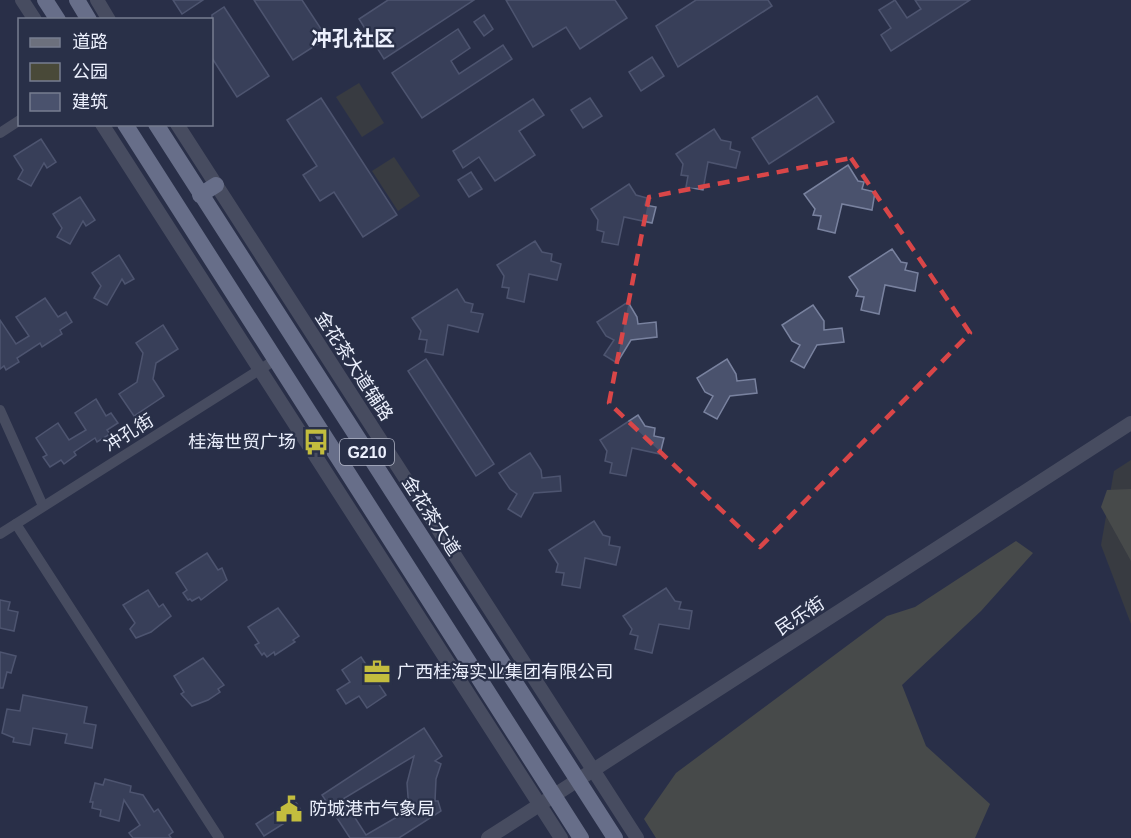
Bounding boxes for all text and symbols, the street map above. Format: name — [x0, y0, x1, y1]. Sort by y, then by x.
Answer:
legend — [18, 18, 213, 126]
district label: 冲孔社区 — [311, 27, 395, 50]
text: 道路 — [72, 32, 108, 52]
text: 公园 — [72, 62, 108, 82]
text: 建筑 — [72, 92, 108, 112]
street label: 金花茶大道辅路 — [311, 308, 397, 424]
street label: 冲孔街 — [101, 410, 157, 456]
bus stop icon: 桂海世贸广场 — [301, 427, 331, 457]
place label: 桂海世贸广场 — [188, 432, 296, 452]
road number: G210 — [340, 439, 394, 465]
street label: 金花茶大道 — [398, 473, 464, 559]
street label: 民乐街 — [772, 593, 828, 639]
office icon: 广西桂海实业集团有限公司 — [362, 657, 392, 687]
place label: 广西桂海实业集团有限公司 — [397, 662, 613, 682]
public building icon: 防城港市气象局 — [274, 794, 304, 824]
place label: 防城港市气象局 — [309, 799, 435, 819]

